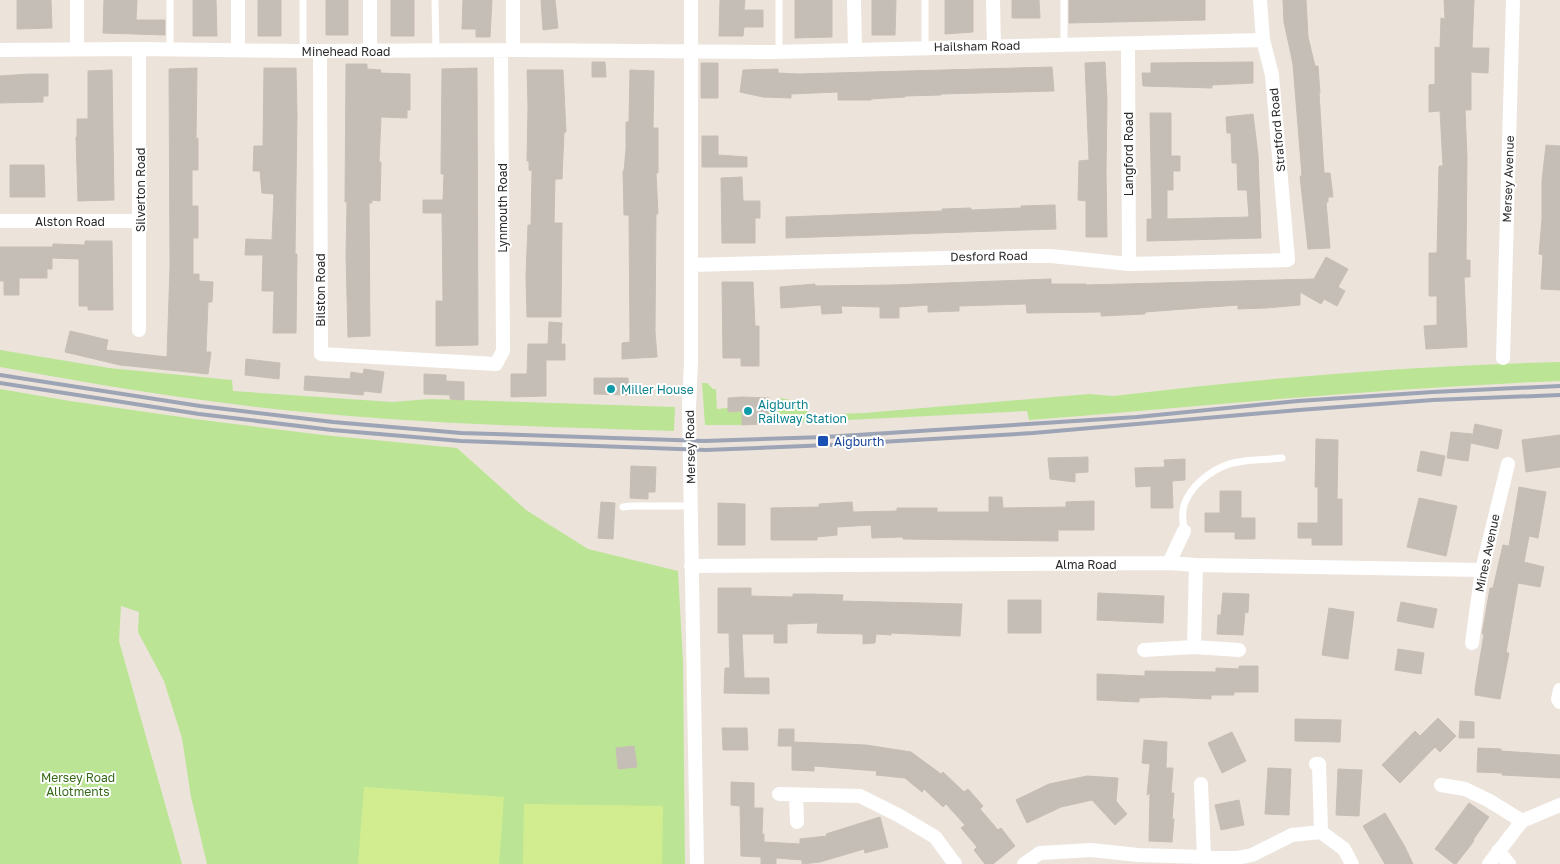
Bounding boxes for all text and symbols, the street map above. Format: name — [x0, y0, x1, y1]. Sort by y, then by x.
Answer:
street label: Hailsham Road — [934, 38, 1020, 54]
street label: Minehead Road — [302, 44, 390, 59]
street label: Stratford Road — [1266, 87, 1288, 173]
street label: Langford Road — [1121, 112, 1136, 196]
street label: Mersey Avenue — [1499, 135, 1517, 223]
street label: Silverton Road — [133, 148, 148, 232]
street label: Lynmouth Road — [495, 163, 510, 253]
street label: Alston Road — [35, 214, 105, 229]
street label: Desford Road — [950, 248, 1028, 264]
street label: Bilston Road — [313, 253, 328, 327]
place label: Miller House — [621, 382, 694, 397]
marker: Miller House — [605, 383, 617, 395]
place label: Aigburth Railway Station — [758, 397, 847, 426]
marker: Aigburth Railway Station — [742, 405, 754, 417]
street label: Mersey Road — [682, 410, 698, 484]
marker: Aigburth — [816, 434, 830, 448]
place label: Aigburth — [834, 434, 884, 449]
street label: Mines Avenue — [1471, 512, 1503, 593]
street label: Alma Road — [1055, 557, 1117, 572]
park label: Mersey Road Allotments — [41, 770, 115, 799]

